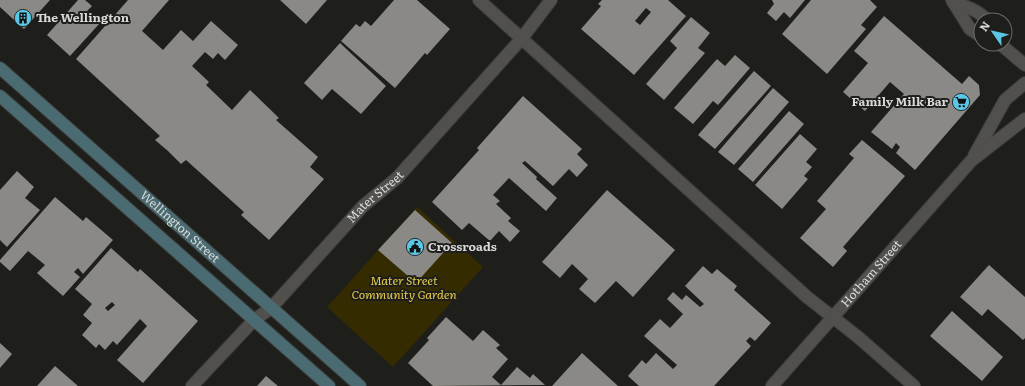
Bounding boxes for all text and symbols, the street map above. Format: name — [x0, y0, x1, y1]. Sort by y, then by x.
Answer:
building icon: The Wellington — [13, 8, 33, 28]
place label: The Wellington — [36, 8, 130, 26]
north arrow — [973, 12, 1013, 52]
text: N — [975, 18, 993, 34]
place label: Family Milk Bar — [851, 92, 948, 110]
supermarket icon: Family Milk Bar — [951, 92, 971, 112]
street label: Mater Street — [342, 166, 408, 226]
street label: Wellington Street — [137, 186, 225, 267]
street label: Hotham Street — [836, 235, 905, 311]
public building icon: Crossroads — [405, 237, 425, 257]
place label: Crossroads — [428, 237, 497, 255]
park label: Mater Street Community Garden — [351, 271, 457, 303]

